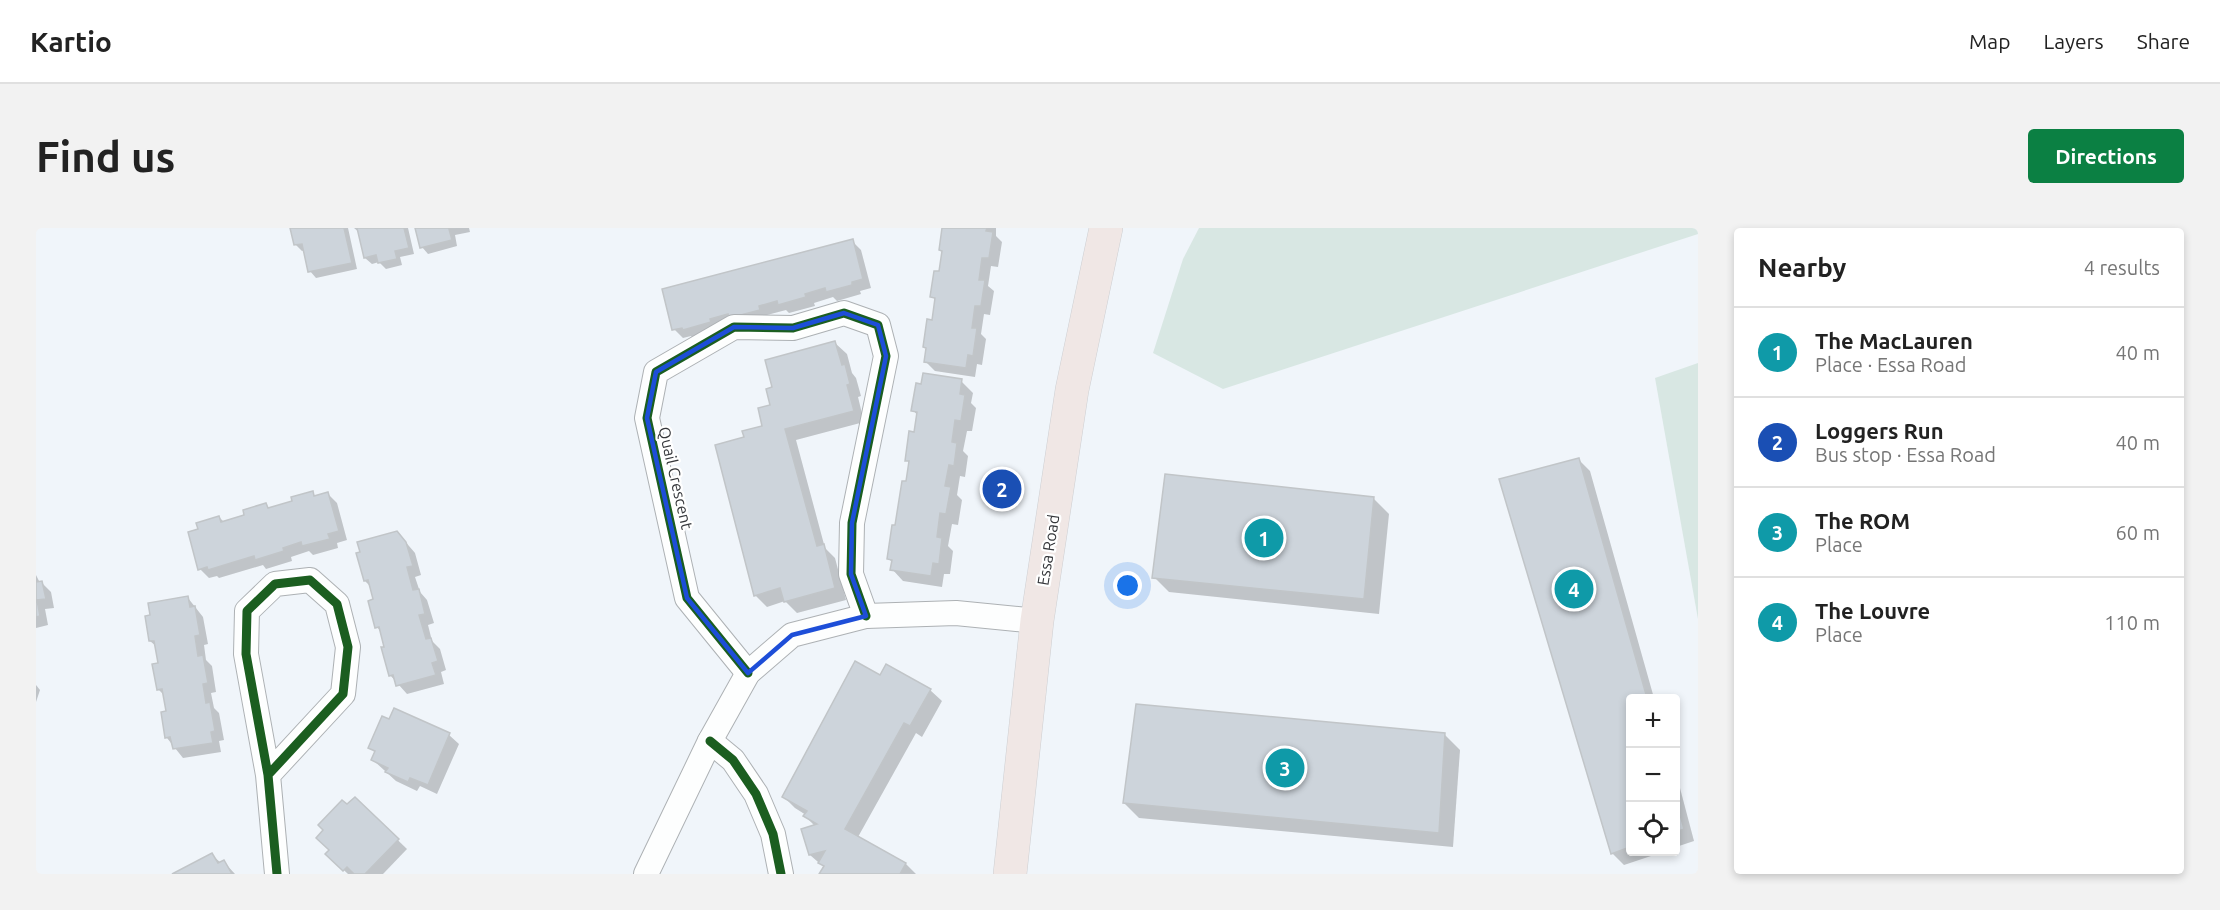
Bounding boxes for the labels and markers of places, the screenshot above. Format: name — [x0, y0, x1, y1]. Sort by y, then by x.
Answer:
pin: 2 — [982, 466, 1022, 512]
pin: 1 — [1244, 516, 1284, 560]
pin: 4 — [1554, 566, 1594, 612]
pin: 3 — [1266, 746, 1304, 790]

